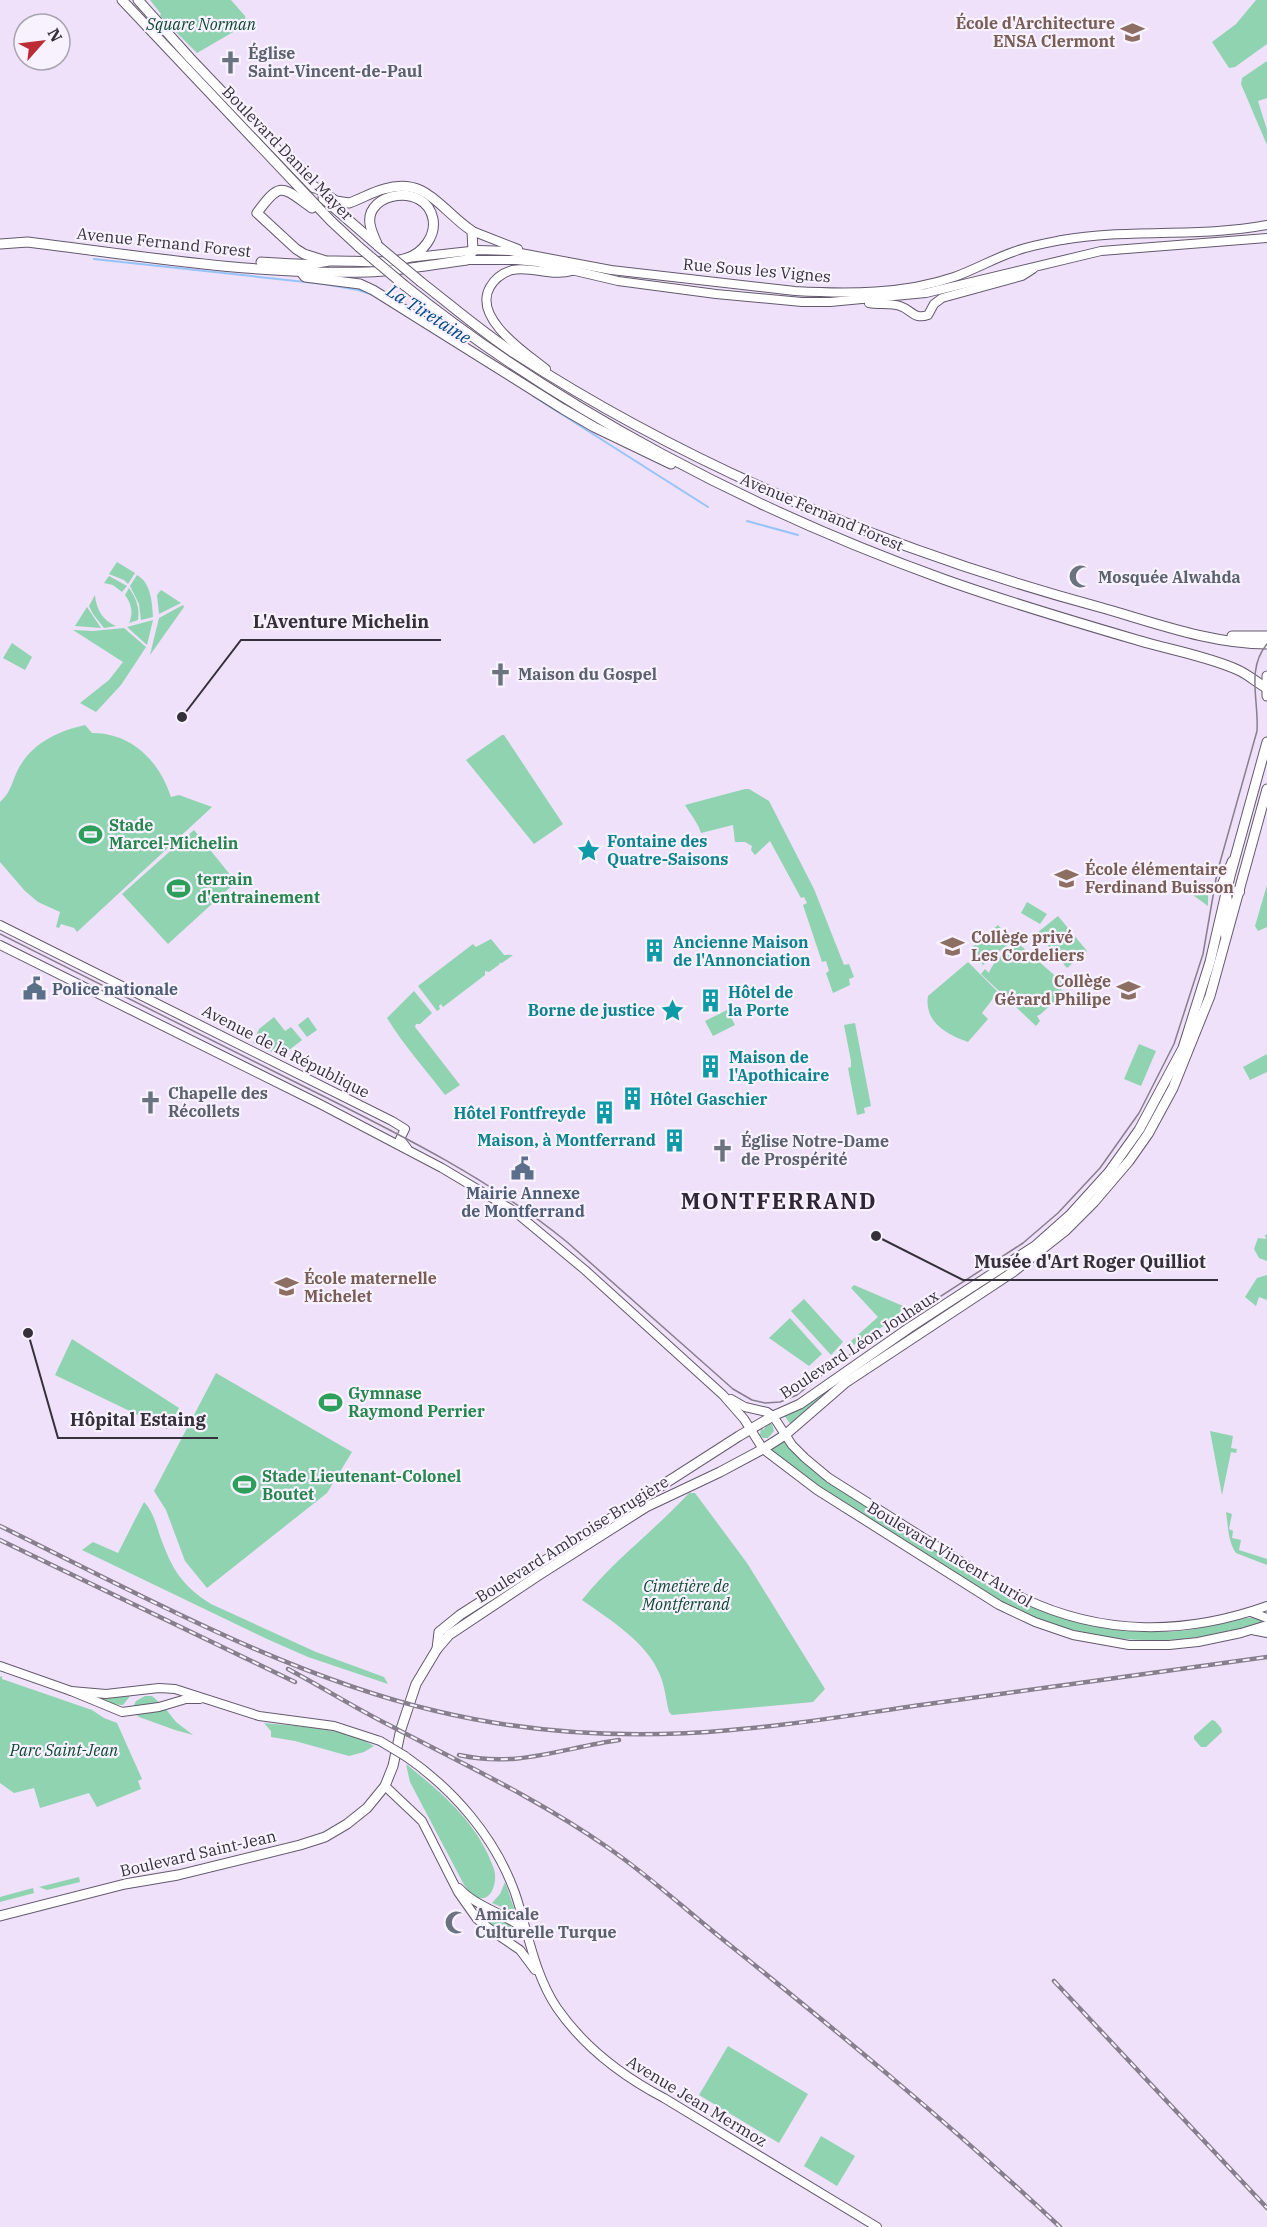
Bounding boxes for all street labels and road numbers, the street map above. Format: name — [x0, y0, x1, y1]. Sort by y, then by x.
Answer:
street label: Boulevard Daniel Mayer — [218, 81, 358, 225]
street label: Avenue Fernand Forest — [76, 223, 252, 261]
street label: Rue Sous les Vignes — [682, 254, 832, 286]
street label: Avenue Fernand Forest — [738, 469, 907, 556]
street label: Avenue de la République — [199, 1000, 373, 1102]
street label: Boulevard Léon Jouhaux — [776, 1285, 942, 1403]
street label: Boulevard Ambroise Brugière — [472, 1471, 672, 1607]
street label: Boulevard Vincent Auriol — [864, 1497, 1036, 1611]
street label: Boulevard Saint-Jean — [118, 1825, 278, 1881]
street label: Avenue Jean Mermoz — [623, 2051, 771, 2151]

